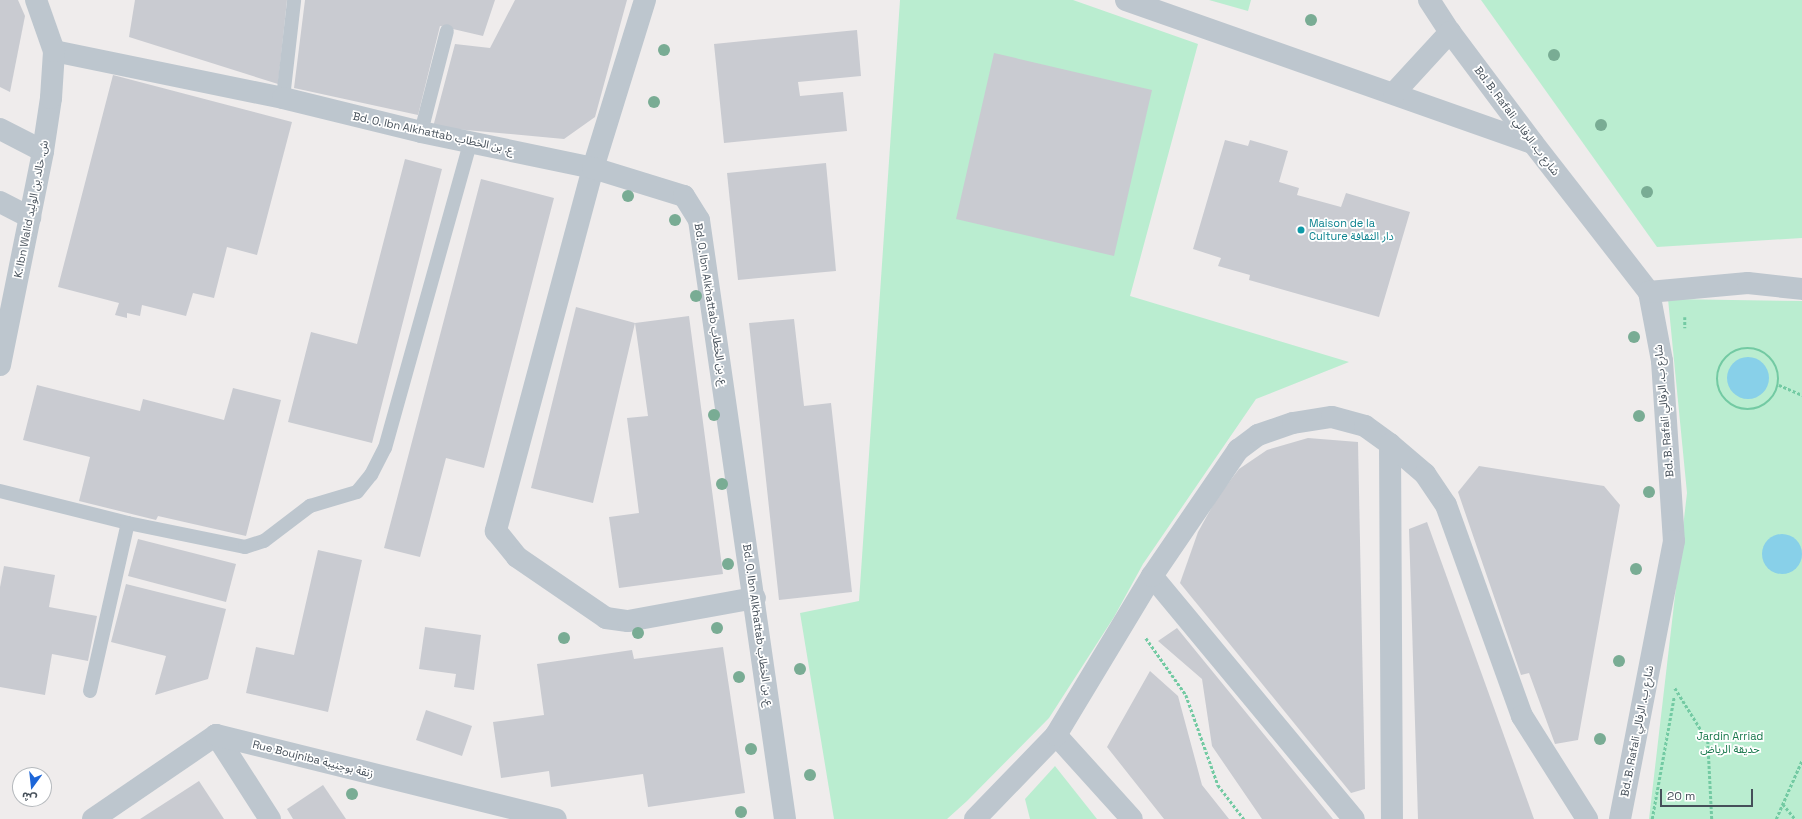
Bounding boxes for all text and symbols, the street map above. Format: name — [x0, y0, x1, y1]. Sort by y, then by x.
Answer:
street label: Bd. B. Rafali شارع ب. الرفالي — [1471, 63, 1563, 179]
street label: Bd. O. Ibn Alkhattab ع. بن الخطاب — [351, 109, 515, 157]
street label: K. Ibn Walid ش. خالد بن الوليد — [11, 139, 51, 279]
place label: Maison de la Culture دار الثقافة — [1309, 217, 1394, 243]
street label: Bd. O. Ibn Alkhattab ع. بن الخطاب — [692, 222, 730, 386]
marker: Maison de la Culture دار الثقافة — [1296, 225, 1306, 235]
street label: Bd. B. Rafali شارع ب. الرفالي — [1652, 343, 1676, 479]
street label: Bd. O. Ibn Alkhattab ع. بن الخطاب — [740, 542, 776, 708]
street label: Bd. B. Rafali شارع ب. الرفالي — [1618, 664, 1656, 798]
park label: Jardin Arriad حديقة الرياض — [1696, 730, 1764, 756]
street label: Rue Boujniba زنقة بوجنيبة — [251, 738, 375, 780]
north arrow — [12, 767, 52, 807]
scale bar — [1662, 781, 1755, 807]
text: 20 m — [1667, 788, 1695, 804]
text: ش — [20, 789, 38, 806]

